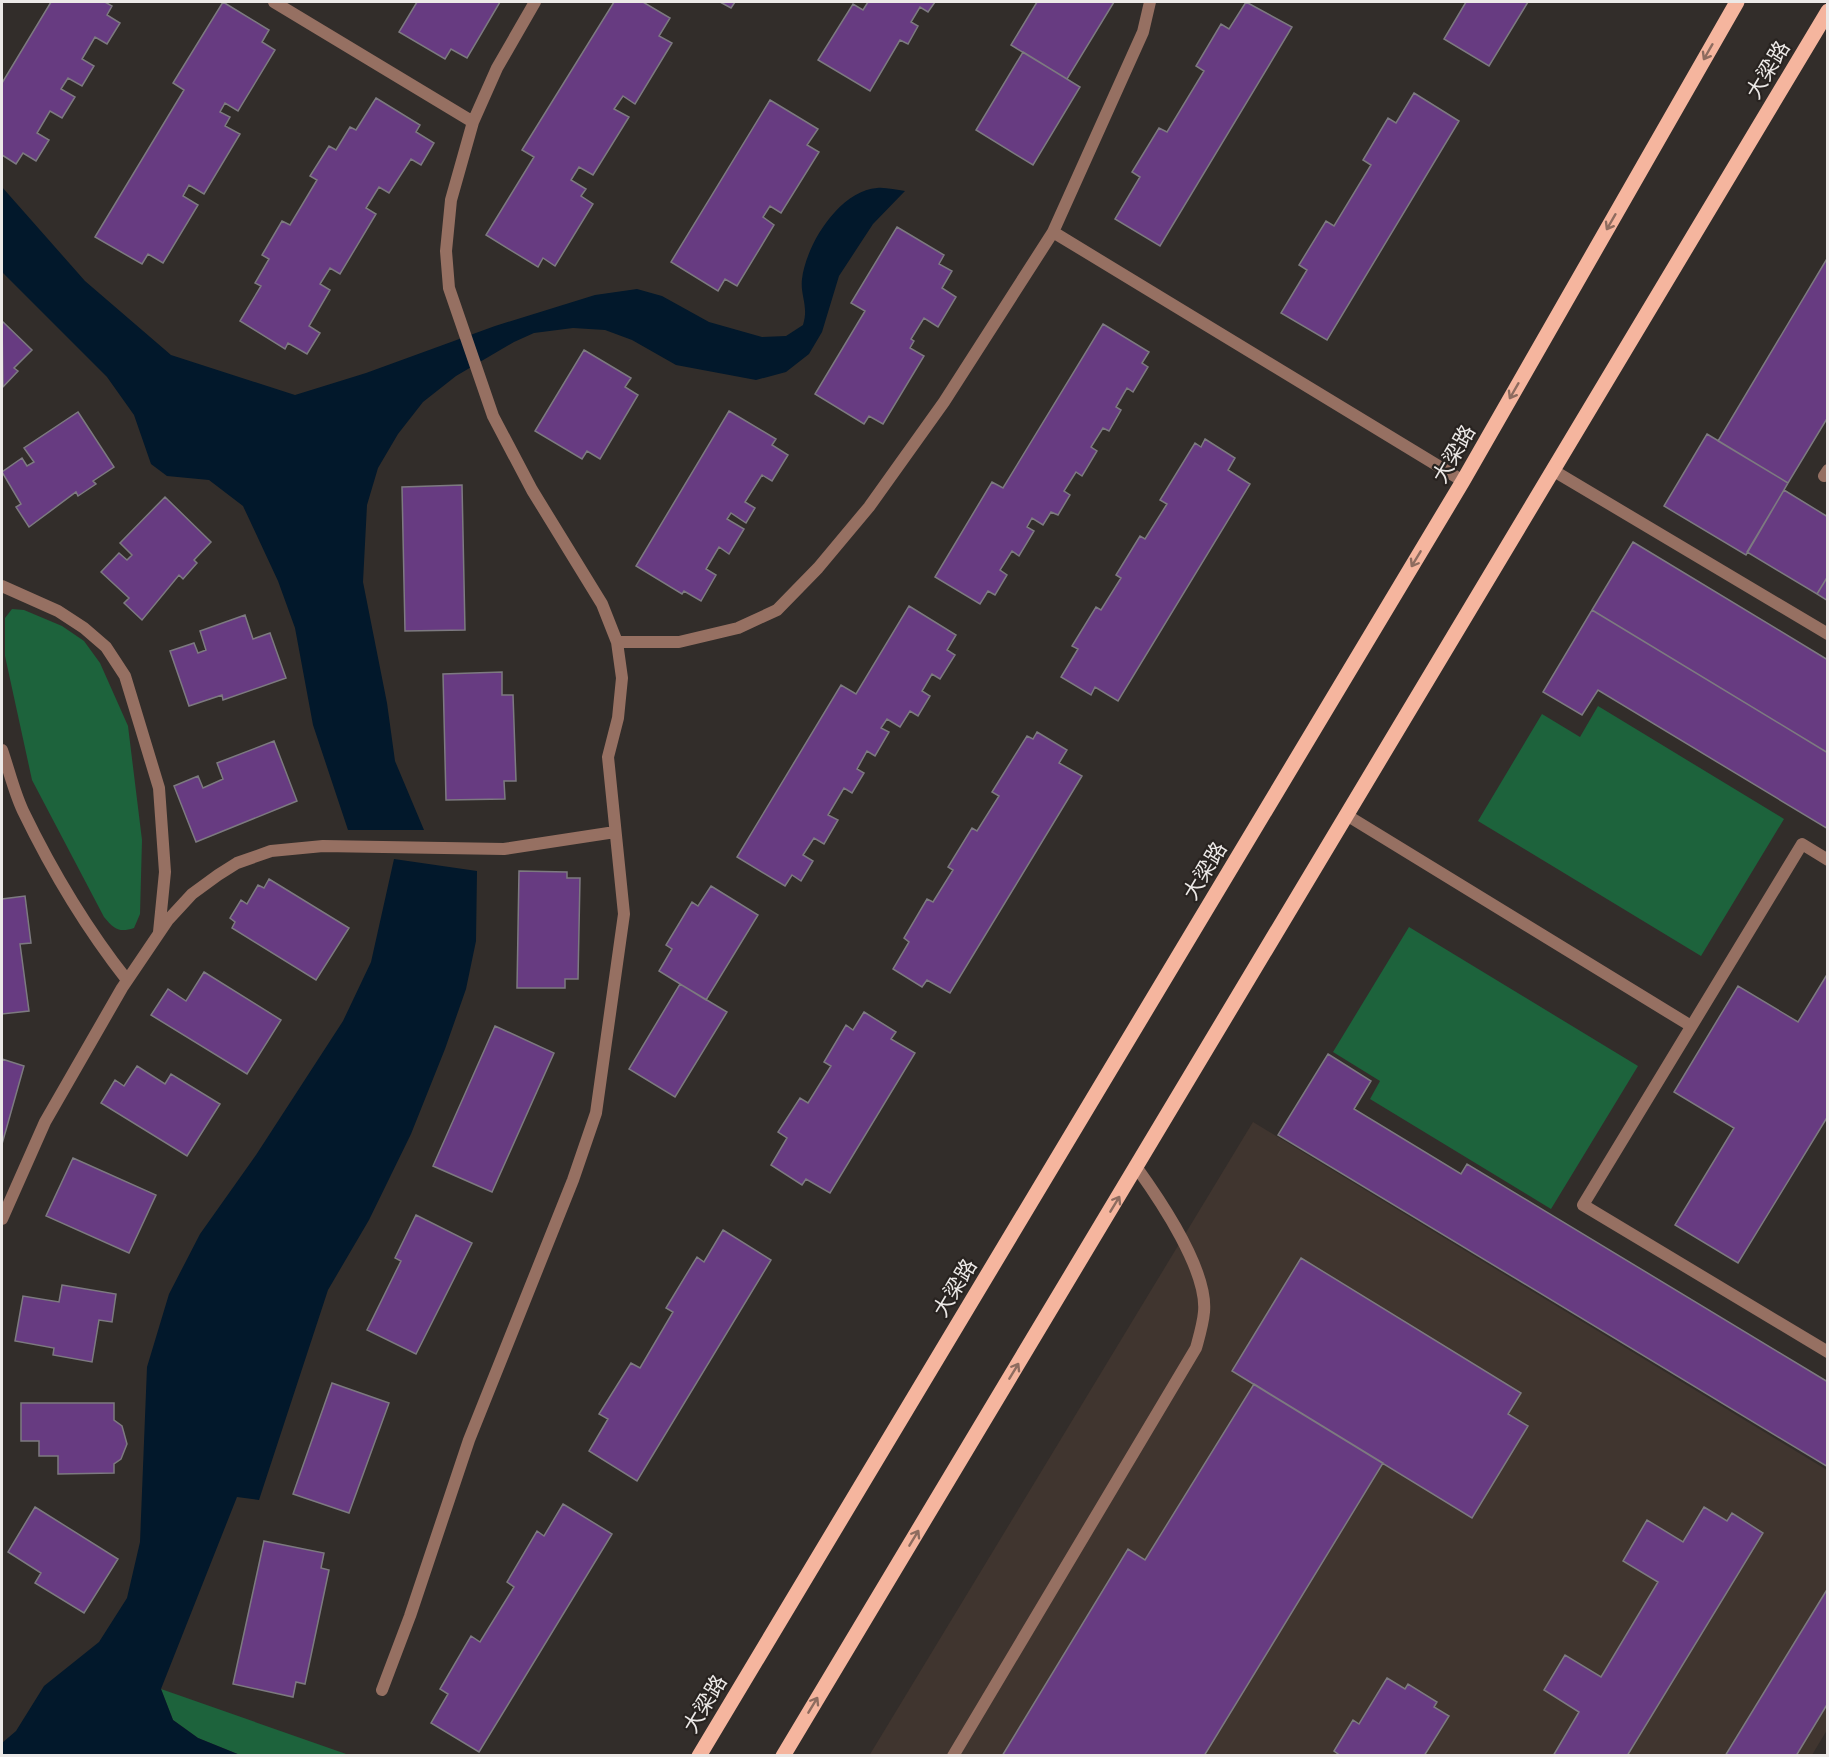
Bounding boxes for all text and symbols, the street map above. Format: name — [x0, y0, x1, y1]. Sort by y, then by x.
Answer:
street label: 大梁路 — [1742, 37, 1794, 103]
one-way arrow — [1701, 43, 1713, 60]
one-way arrow — [1605, 213, 1617, 230]
one-way arrow — [1508, 382, 1520, 399]
street label: 大梁路 — [1429, 421, 1479, 487]
one-way arrow — [1410, 550, 1422, 567]
street label: 大梁路 — [1179, 838, 1231, 904]
one-way arrow — [1109, 1196, 1121, 1213]
street label: 大梁路 — [929, 1255, 981, 1321]
one-way arrow — [1009, 1363, 1021, 1380]
one-way arrow — [908, 1530, 920, 1547]
street label: 大梁路 — [679, 1671, 731, 1737]
one-way arrow — [808, 1697, 820, 1714]

